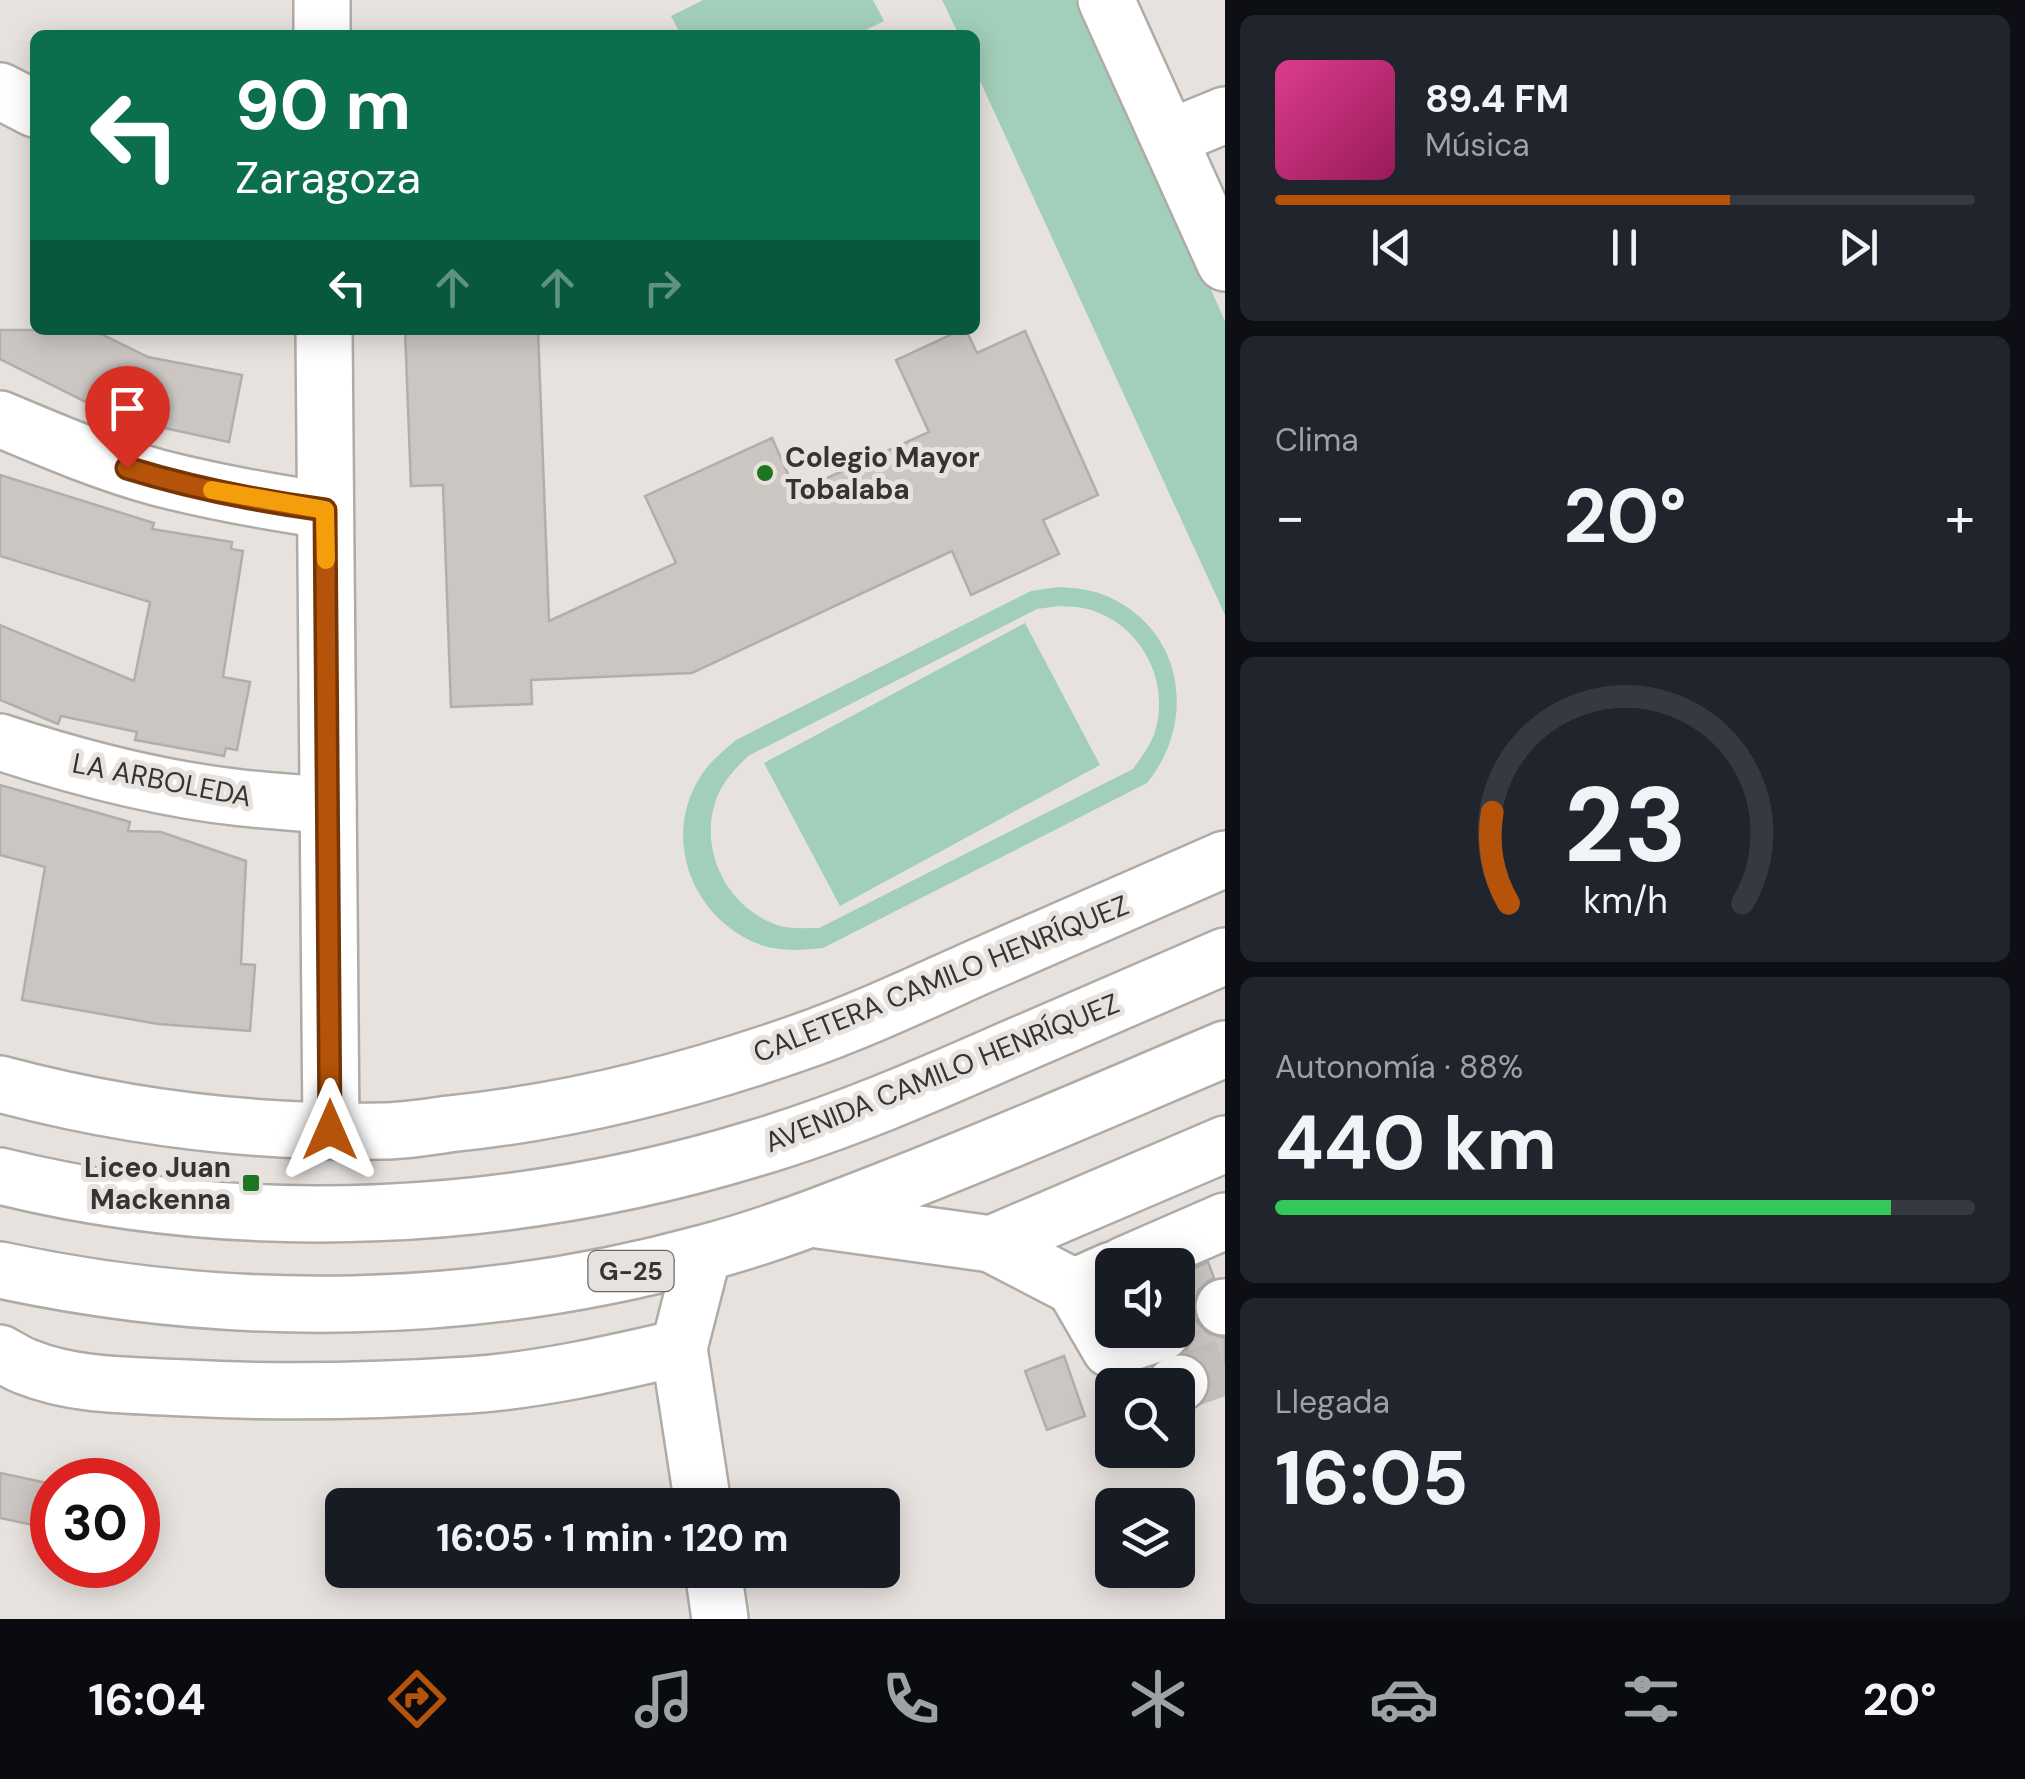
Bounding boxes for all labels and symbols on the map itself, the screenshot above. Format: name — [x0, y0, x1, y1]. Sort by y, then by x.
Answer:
pin — [85, 366, 170, 469]
place label: Colegio Mayor Tobalaba — [785, 439, 980, 508]
marker: Colegio Mayor Tobalaba — [754, 462, 776, 484]
street label: LA ARBOLEDA — [69, 745, 255, 815]
street label: CALETERA CAMILO HENRÍQUEZ — [748, 887, 1134, 1071]
street label: AVENIDA CAMILO HENRÍQUEZ — [759, 985, 1125, 1161]
position arrow — [278, 1078, 382, 1182]
place label: Liceo Juan Mackenna — [84, 1149, 231, 1218]
marker: Liceo Juan Mackenna — [240, 1172, 262, 1194]
road number: G-25 — [588, 1251, 674, 1291]
speed limit sign: 30 — [30, 1458, 160, 1588]

